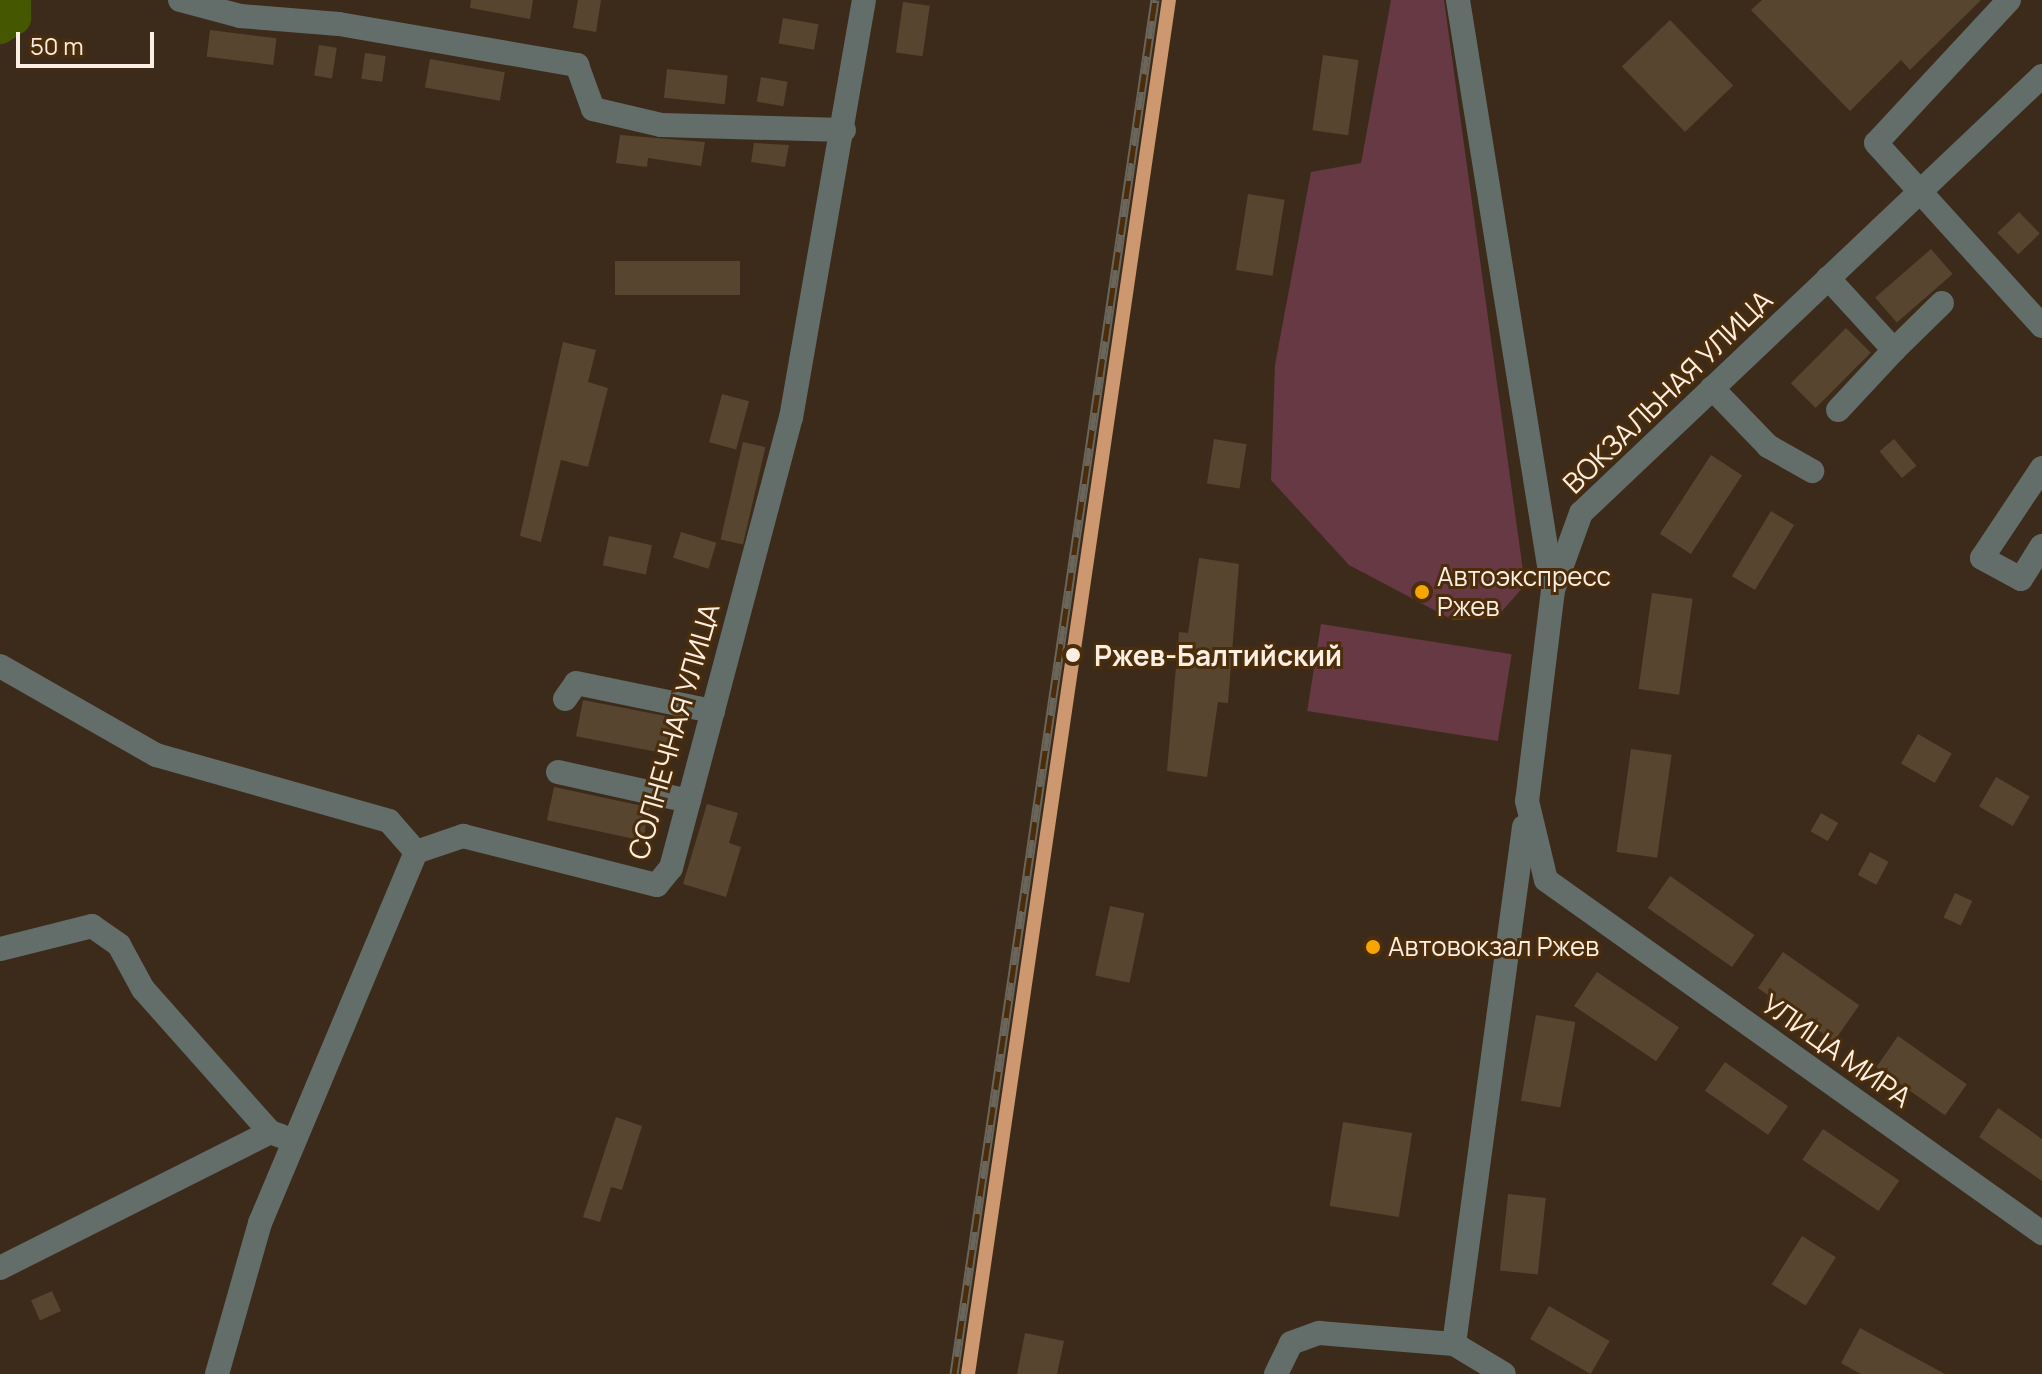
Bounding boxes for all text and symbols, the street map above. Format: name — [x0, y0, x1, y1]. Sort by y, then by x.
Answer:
scale bar — [20, 16, 158, 66]
text: 50 m — [30, 29, 84, 62]
street label: ВОКЗАЛЬНАЯ УЛИЦА — [1556, 283, 1778, 499]
place label: Автоэкспресс Ржев — [1437, 561, 1611, 622]
marker: Автоэкспресс Ржев — [1414, 584, 1430, 600]
street label: СОЛНЕЧНАЯ УЛИЦА — [620, 599, 726, 863]
place label: Ржев-Балтийский — [1094, 638, 1342, 672]
marker: Ржев-Балтийский — [1059, 641, 1087, 669]
place label: Автовокзал Ржев — [1388, 931, 1599, 963]
marker: Автовокзал Ржев — [1365, 939, 1381, 955]
street label: УЛИЦА МИРА — [1756, 986, 1918, 1114]

